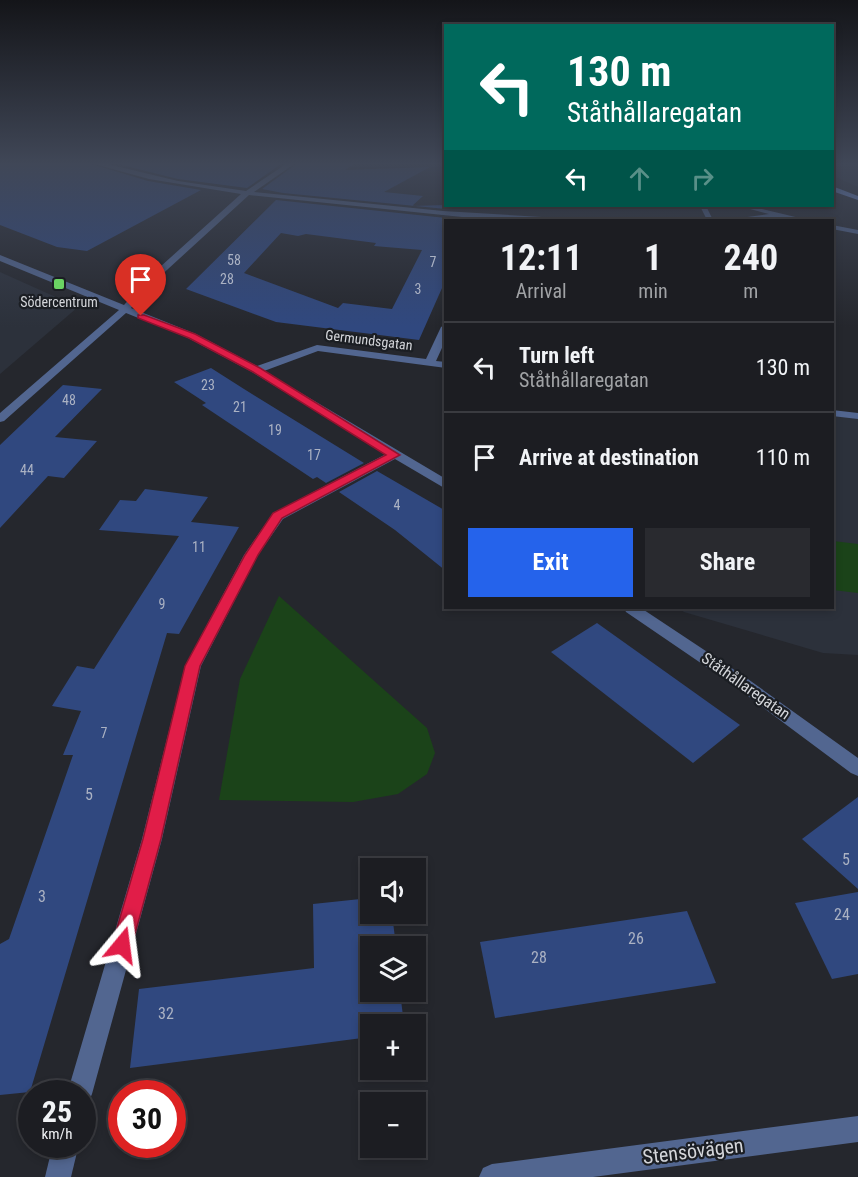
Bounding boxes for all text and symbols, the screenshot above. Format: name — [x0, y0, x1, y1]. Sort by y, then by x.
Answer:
text: 130 m — [567, 47, 672, 96]
icon: left — [468, 48, 546, 126]
text: Ståthållaregatan — [567, 97, 742, 129]
icon: left — [560, 162, 593, 195]
icon: ahead — [623, 162, 656, 195]
icon: right — [686, 162, 719, 195]
text: 12:11 — [500, 237, 582, 279]
text: 1 — [644, 237, 662, 279]
text: 240 — [724, 237, 778, 279]
house number: 58 — [227, 252, 241, 268]
pin — [115, 254, 166, 316]
house number: 7 — [430, 254, 437, 270]
icon: arrive — [124, 263, 157, 296]
house number: 28 — [220, 271, 234, 287]
marker: Södercentrum — [52, 277, 66, 291]
text: Arrival — [516, 279, 567, 303]
text: min — [638, 279, 668, 303]
text: m — [743, 279, 758, 303]
house number: 3 — [415, 281, 421, 297]
place label: Södercentrum — [20, 294, 98, 310]
street label: Germundsgatan — [324, 327, 414, 353]
text: Turn left — [519, 343, 594, 368]
icon: left — [468, 351, 501, 384]
text: 130 m — [756, 355, 810, 380]
text: Ståthållaregatan — [519, 368, 649, 392]
house number: 23 — [201, 377, 215, 393]
house number: 48 — [62, 392, 76, 408]
house number: 21 — [233, 399, 247, 415]
house number: 19 — [268, 422, 282, 438]
icon: arrive — [468, 441, 501, 474]
text: Arrive at destination — [519, 445, 699, 470]
text: 110 m — [756, 445, 810, 470]
house number: 17 — [307, 447, 321, 463]
house number: 44 — [20, 462, 34, 478]
house number: 4 — [394, 497, 401, 513]
button: Exit — [468, 528, 633, 597]
button: Share — [645, 528, 810, 597]
house number: 11 — [192, 539, 206, 555]
house number: 9 — [159, 596, 165, 612]
street label: Ståthållaregatan — [698, 648, 794, 724]
house number: 7 — [101, 725, 108, 741]
house number: 5 — [85, 785, 93, 804]
house number: 5 — [842, 850, 850, 869]
map controls — [360, 858, 426, 1158]
button: sound — [360, 858, 426, 924]
house number: 3 — [38, 887, 46, 906]
house number: 24 — [834, 905, 850, 924]
position arrow — [90, 913, 154, 977]
house number: 26 — [628, 929, 644, 948]
button: layers — [360, 936, 426, 1002]
house number: 28 — [531, 948, 547, 967]
house number: 32 — [158, 1004, 174, 1023]
button: + — [360, 1014, 426, 1080]
speed limit sign: 30 — [108, 1080, 186, 1158]
button: − — [360, 1092, 426, 1158]
text: 25 — [42, 1094, 72, 1129]
text: km/h — [42, 1125, 72, 1143]
street label: Stensövägen — [641, 1133, 745, 1169]

